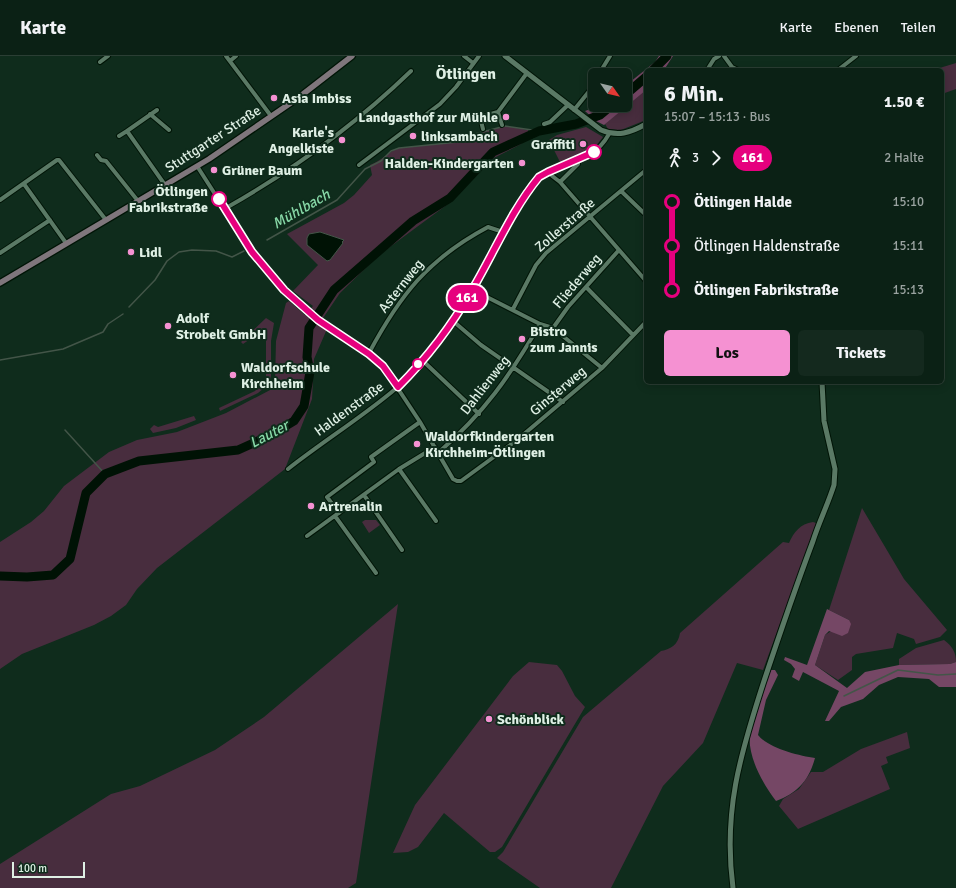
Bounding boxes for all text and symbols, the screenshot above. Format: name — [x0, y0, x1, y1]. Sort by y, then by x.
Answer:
text: Karte — [20, 16, 66, 40]
text: Karte — [780, 19, 812, 36]
text: Ebenen — [834, 19, 879, 36]
text: Teilen — [901, 19, 936, 36]
district label: Ötlingen — [436, 64, 496, 84]
north arrow — [588, 68, 632, 112]
map controls — [588, 68, 632, 112]
text: 6 Min. — [664, 80, 724, 107]
place label: Asia Imbiss — [282, 90, 351, 107]
marker: Asia Imbiss — [269, 93, 279, 103]
text: 1.50 € — [884, 93, 924, 111]
street label: Stuttgarter Straße — [162, 102, 264, 176]
place label: Landgasthof zur Mühle — [358, 109, 498, 126]
text: 15:07 – 15:13 · Bus — [664, 109, 770, 125]
marker: Landgasthof zur Mühle — [501, 112, 511, 122]
place label: Karle's Angelkiste — [269, 124, 334, 157]
place label: linksambach — [421, 128, 498, 145]
marker: linksambach — [408, 131, 418, 141]
marker: Karle's Angelkiste — [337, 135, 347, 145]
place label: Graffiti — [531, 136, 575, 153]
marker: Graffiti — [578, 139, 588, 149]
unlabelled marker — [586, 144, 602, 160]
icon: walk — [664, 147, 686, 169]
icon: forward — [705, 147, 727, 169]
text: 161 — [741, 149, 764, 166]
text: 3 — [692, 150, 699, 166]
text: 2 Halte — [884, 150, 924, 166]
place label: Halden-Kindergarten — [385, 155, 514, 172]
marker: Halden-Kindergarten — [517, 158, 527, 168]
place label: Grüner Baum — [222, 162, 302, 179]
marker: Grüner Baum — [209, 165, 219, 175]
place label: Ötlingen Fabrikstraße — [129, 183, 208, 216]
water label: Mühlbach — [269, 185, 334, 233]
marker: Ötlingen Fabrikstraße — [211, 191, 227, 207]
text: Ötlingen Halde — [694, 193, 792, 211]
street label: Zollerstraße — [532, 194, 598, 256]
text: 15:10 — [892, 194, 924, 210]
text: Ötlingen Haldenstraße — [694, 237, 840, 255]
text: 15:11 — [892, 238, 924, 254]
place label: Lidl — [139, 244, 163, 261]
marker: Lidl — [126, 247, 136, 257]
street label: Fliederweg — [549, 250, 605, 312]
street label: Asternweg — [375, 256, 427, 316]
text: Ötlingen Fabrikstraße — [694, 281, 839, 299]
text: 15:13 — [892, 282, 924, 298]
line badge: 161 — [444, 285, 490, 311]
text: 161 — [456, 289, 478, 306]
place label: Adolf Strobelt GmbH — [176, 310, 266, 343]
marker: Adolf Strobelt GmbH — [163, 321, 173, 331]
place label: Bistro zum Jannis — [530, 323, 598, 356]
button: Los — [664, 330, 790, 376]
button: Tickets — [798, 330, 924, 376]
marker: Bistro zum Jannis — [517, 334, 527, 344]
street label: Dahlienweg — [457, 352, 513, 418]
unlabelled marker — [412, 358, 424, 370]
place label: Waldorfschule Kirchheim — [241, 359, 330, 392]
street label: Ginsterweg — [526, 363, 590, 419]
marker: Waldorfschule Kirchheim — [228, 370, 238, 380]
street label: Haldenstraße — [311, 378, 387, 440]
water label: Lauter — [246, 415, 294, 452]
place label: Waldorfkindergarten Kirchheim-Ötlingen — [425, 428, 555, 461]
marker: Waldorfkindergarten Kirchheim-Ötlingen — [412, 439, 422, 449]
place label: Artrenalin — [319, 498, 383, 515]
marker: Artrenalin — [306, 501, 316, 511]
place label: Schönblick — [497, 711, 565, 728]
marker: Schönblick — [484, 714, 494, 724]
scale bar — [12, 860, 85, 879]
text: 100 m — [18, 862, 47, 875]

